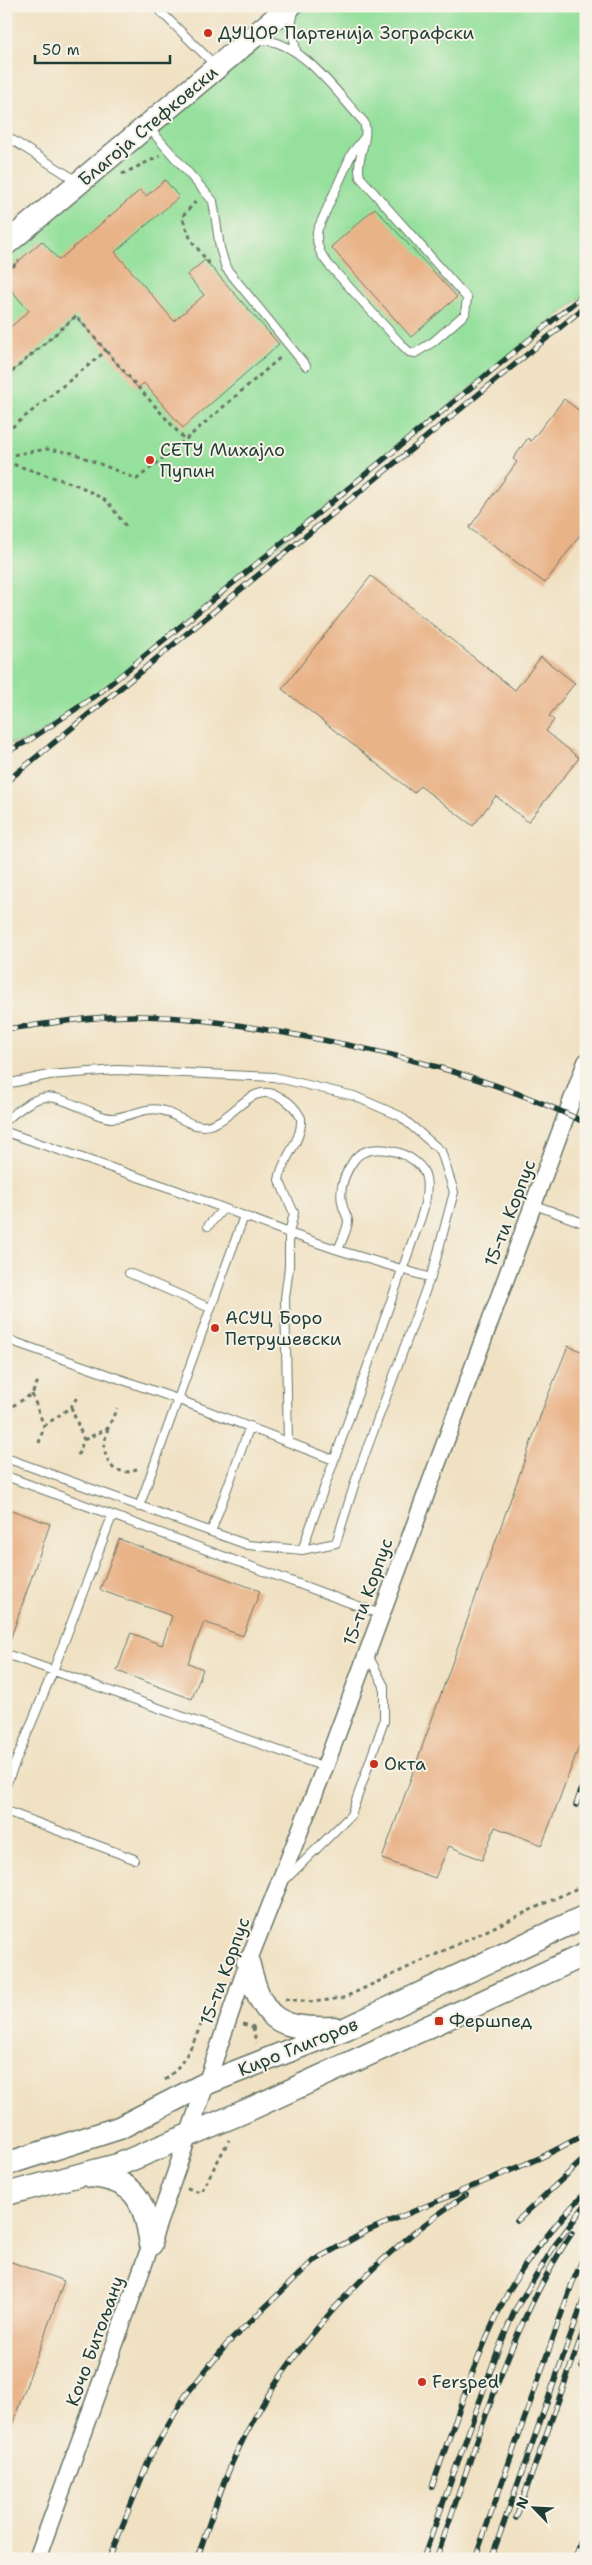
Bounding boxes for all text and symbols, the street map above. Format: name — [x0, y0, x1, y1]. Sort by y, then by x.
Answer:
place label: ДУЦОР Партенија Зографски — [218, 21, 474, 45]
marker: ДУЦОР Партенија Зографски — [202, 27, 214, 39]
scale bar — [35, 32, 170, 64]
text: 50 m — [42, 40, 80, 60]
street label: Благоја Стефковски — [73, 60, 223, 191]
place label: СЕТУ Михајло Пупин — [160, 438, 285, 483]
marker: СЕТУ Михајло Пупин — [144, 454, 156, 466]
street label: 15-ти Корпус — [479, 1156, 541, 1270]
place label: АСУЦ Боро Петрушевски — [225, 1306, 342, 1351]
marker: АСУЦ Боро Петрушевски — [209, 1322, 221, 1334]
street label: 15-ти Корпус — [337, 1535, 399, 1649]
place label: Окта — [384, 1752, 426, 1776]
marker: Окта — [368, 1758, 380, 1770]
street label: 15-ти Корпус — [194, 1914, 256, 2028]
place label: Фершпед — [449, 2009, 533, 2033]
street label: Киро Глигоров — [234, 2012, 362, 2082]
marker: Фершпед — [433, 2015, 445, 2027]
street label: Кочо Битољану — [60, 2273, 130, 2409]
place label: Fersped — [432, 2370, 499, 2394]
marker: Fersped — [416, 2376, 428, 2388]
north arrow — [510, 2482, 560, 2532]
text: N — [512, 2494, 533, 2511]

